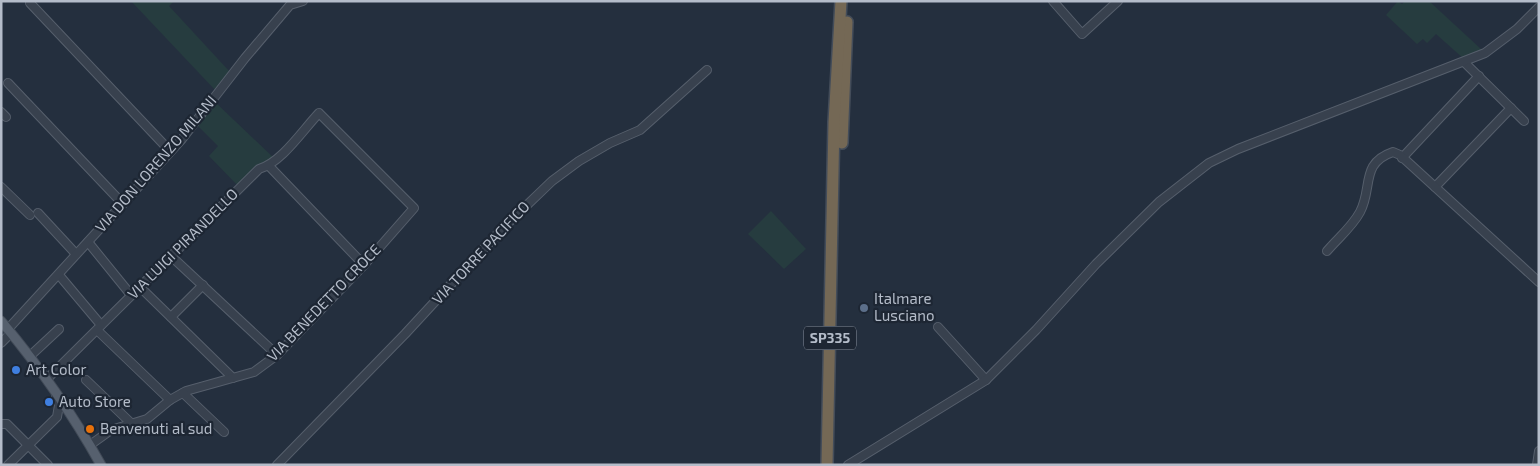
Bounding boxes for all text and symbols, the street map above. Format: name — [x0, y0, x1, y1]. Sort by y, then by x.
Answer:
street label: VIA DON LORENZO MILANI — [91, 91, 220, 235]
street label: VIA LUIGI PIRANDELLO — [123, 184, 241, 302]
street label: VIA TORRE PACIFICO — [428, 197, 533, 308]
street label: VIA BENEDETTO CROCE — [263, 240, 384, 365]
place label: Italmare Lusciano — [874, 289, 934, 324]
marker: Italmare Lusciano — [858, 302, 870, 314]
road number: SP335 — [804, 326, 856, 349]
place label: Art Color — [26, 360, 86, 378]
marker: Art Color — [10, 364, 22, 376]
place label: Auto Store — [59, 392, 131, 410]
marker: Auto Store — [43, 396, 55, 408]
place label: Benvenuti al sud — [100, 419, 212, 437]
marker: Benvenuti al sud — [84, 423, 96, 435]

